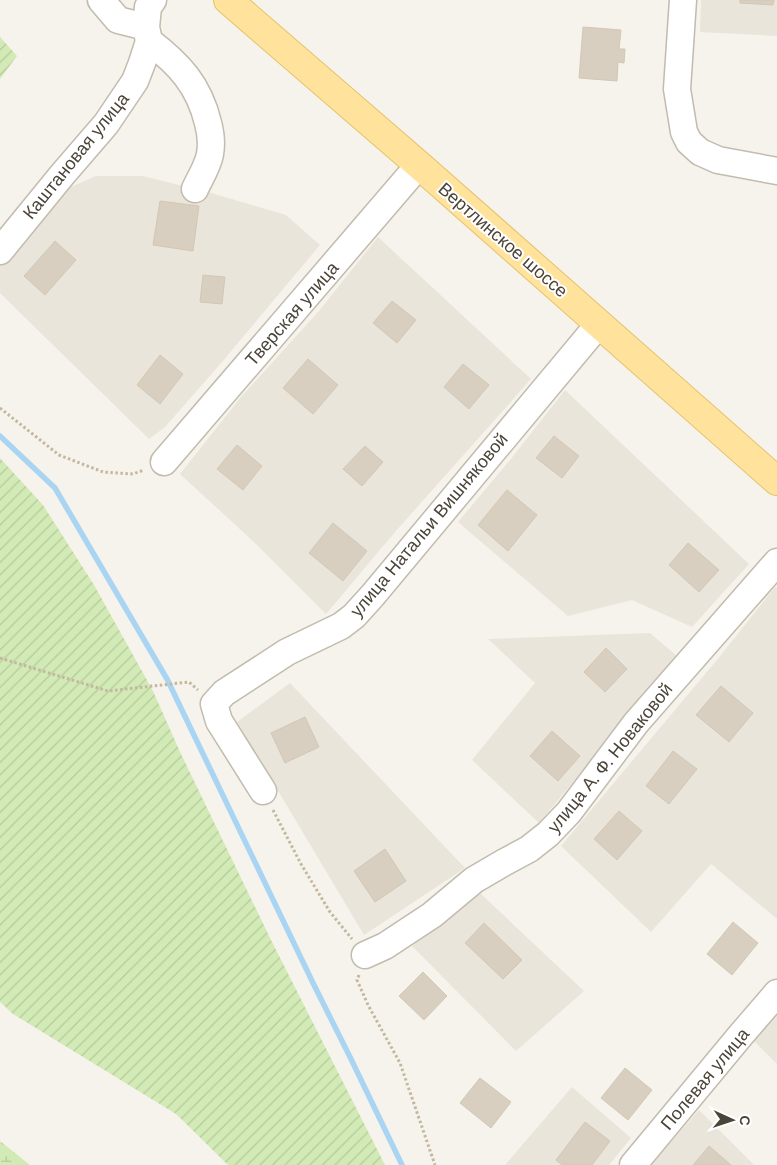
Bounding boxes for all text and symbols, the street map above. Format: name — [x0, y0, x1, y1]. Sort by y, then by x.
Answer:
street label: Каштановая улица — [17, 87, 135, 224]
street label: Вертлинское шоссе — [433, 177, 573, 303]
street label: Тверская улица — [240, 256, 345, 371]
street label: улица Натальи Вишняковой — [345, 428, 513, 622]
street label: улица А. Ф. Новаковой — [542, 678, 678, 838]
street label: Полевая улица — [655, 1022, 755, 1135]
north arrow — [707, 1095, 757, 1145]
text: С — [736, 1115, 754, 1126]

